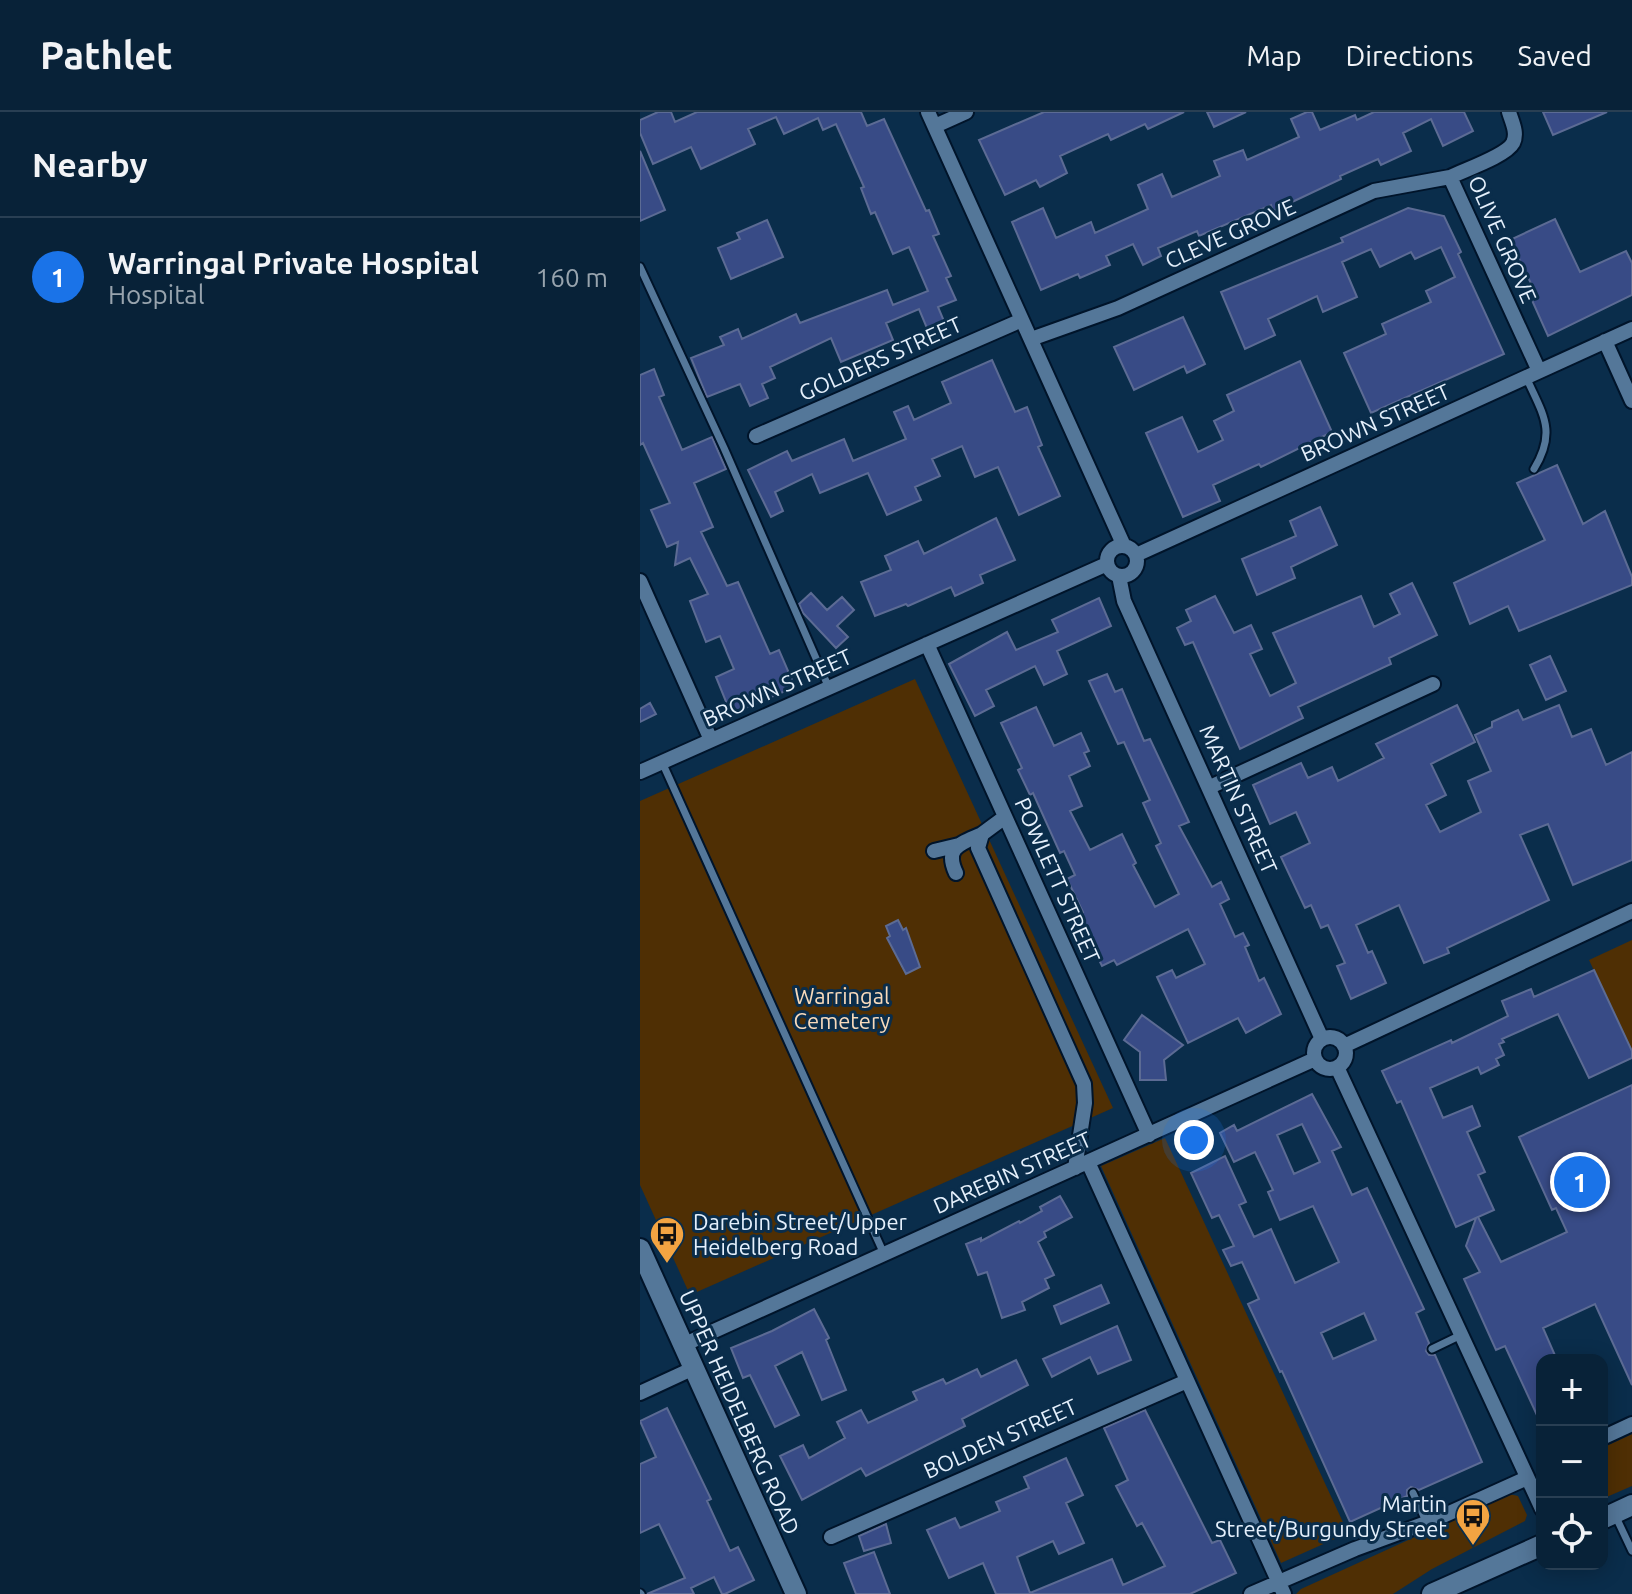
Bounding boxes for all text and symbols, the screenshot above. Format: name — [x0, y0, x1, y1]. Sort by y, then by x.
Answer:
text: Pathlet — [40, 34, 172, 76]
text: Map — [1246, 40, 1302, 71]
text: Directions — [1346, 40, 1473, 71]
text: Saved — [1517, 40, 1592, 71]
text: Nearby — [32, 145, 147, 183]
street label: OLIVE GROVE — [1464, 171, 1542, 307]
street label: CLEVE GROVE — [1161, 193, 1299, 273]
text: Warringal Private Hospital — [108, 246, 479, 280]
text: 1 — [51, 263, 65, 292]
text: 160 m — [536, 263, 608, 292]
text: Hospital — [108, 280, 205, 309]
street label: GOLDERS STREET — [795, 311, 965, 405]
street label: BROWN STREET — [1297, 378, 1453, 466]
street label: BROWN STREET — [699, 643, 855, 731]
street label: MARTIN STREET — [1195, 721, 1283, 877]
street label: POWLETT STREET — [1010, 793, 1106, 967]
park label: Warringal Cemetery — [794, 983, 891, 1033]
your location — [1174, 1120, 1214, 1160]
street label: DAREBIN STREET — [929, 1126, 1095, 1218]
pin: 1 — [1554, 1152, 1606, 1212]
place label: Darebin Street/Upper Heidelberg Road — [693, 1209, 908, 1259]
bus stop icon: Darebin Street/Upper Heidelberg Road — [648, 1215, 686, 1265]
street label: UPPER HEIDELBERG ROAD — [675, 1286, 805, 1538]
map controls — [1536, 1354, 1608, 1570]
button: + — [1536, 1354, 1608, 1426]
street label: BOLDEN STREET — [919, 1393, 1081, 1483]
button: − — [1536, 1426, 1608, 1498]
place label: Martin Street/Burgundy Street — [1215, 1491, 1447, 1541]
bus stop icon: Martin Street/Burgundy Street — [1454, 1497, 1492, 1547]
button: locate — [1536, 1498, 1608, 1570]

